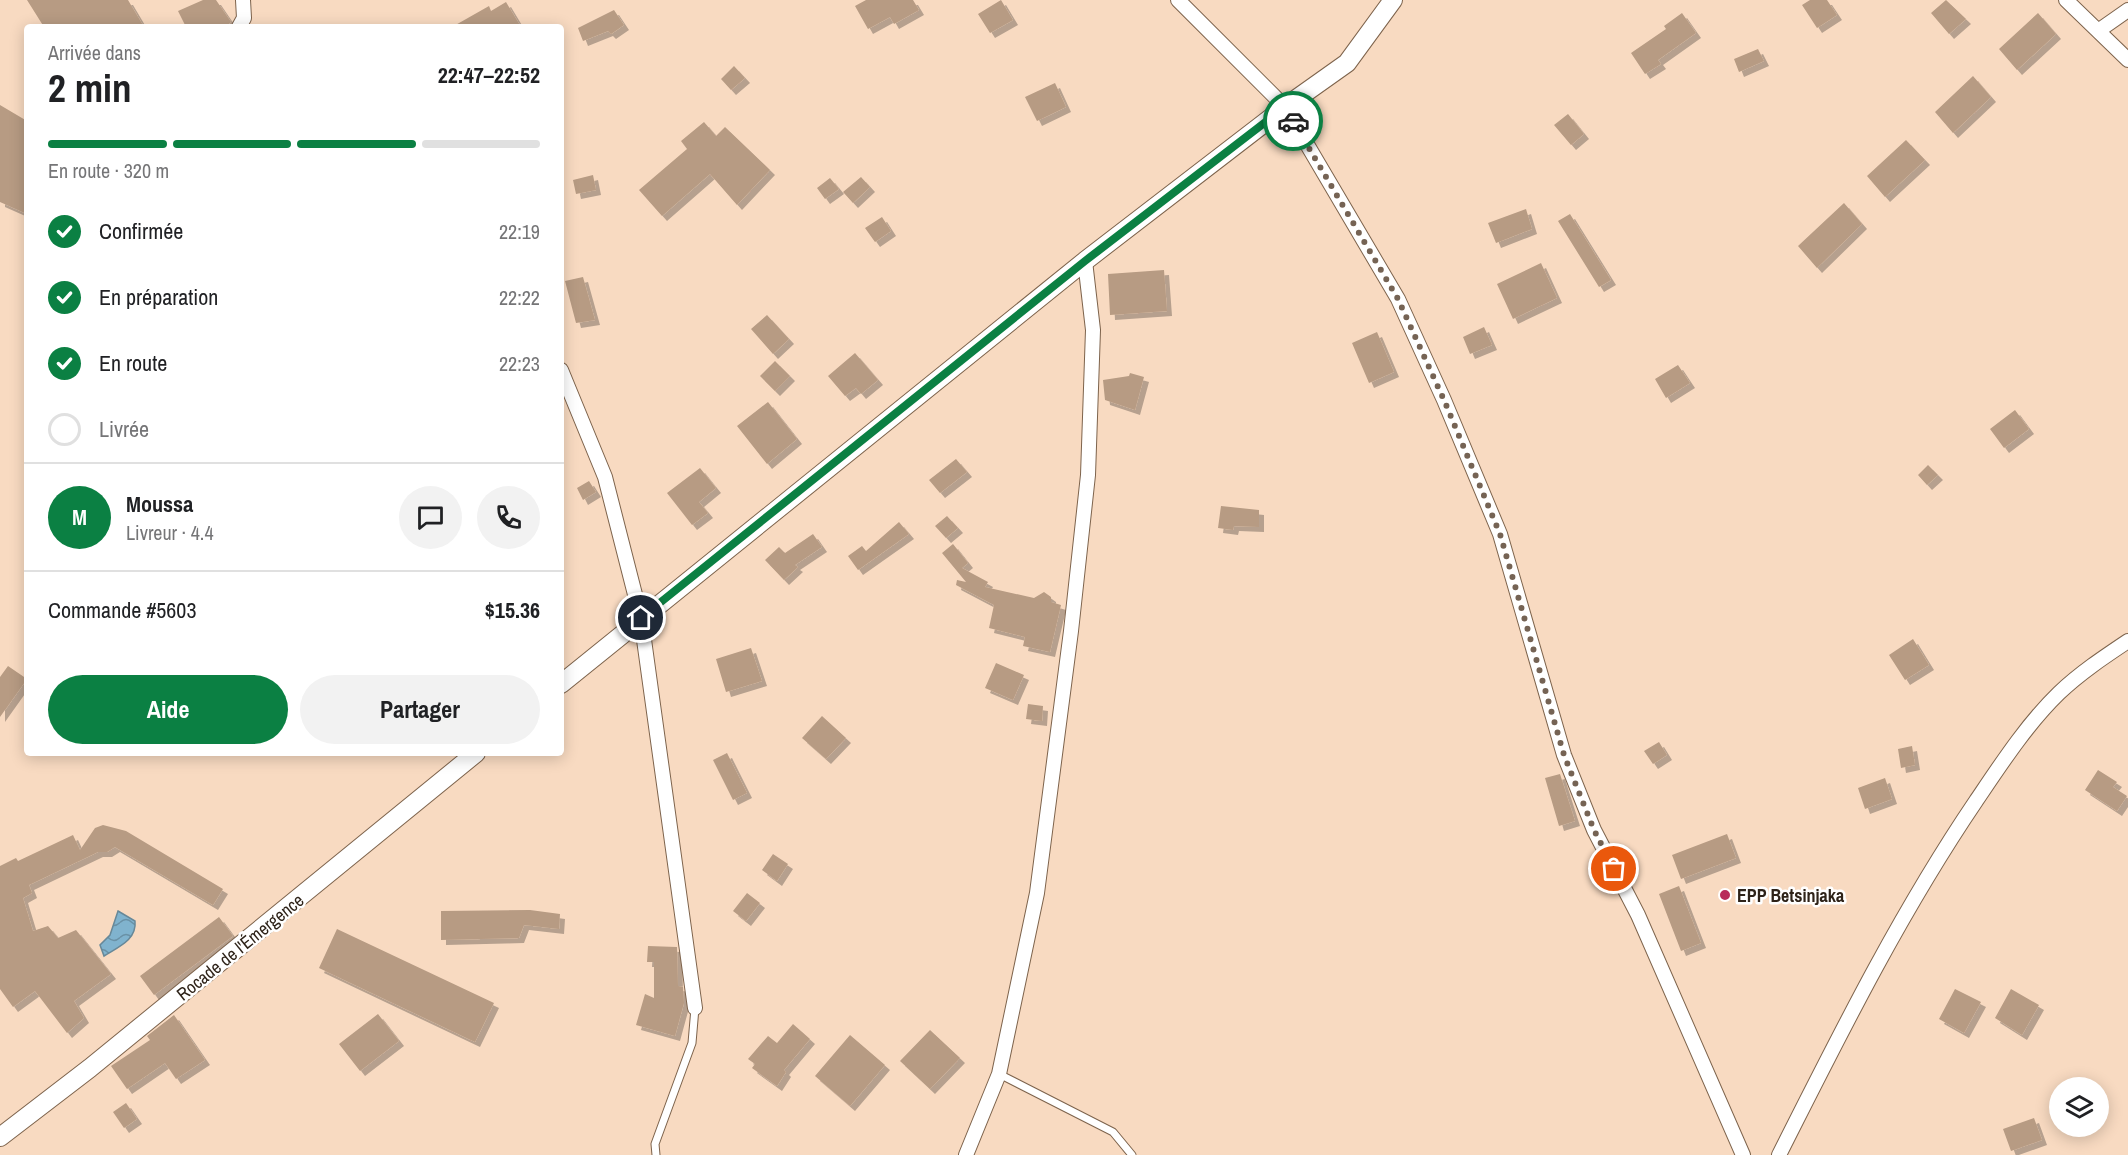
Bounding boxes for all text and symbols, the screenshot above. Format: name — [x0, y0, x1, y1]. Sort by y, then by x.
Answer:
text: Arrivée dans — [48, 39, 141, 66]
text: 22:47–22:52 — [438, 60, 540, 90]
text: 2 min — [48, 62, 132, 114]
courier — [1263, 91, 1323, 151]
icon: car — [1277, 105, 1310, 138]
text: En route · 320 m — [48, 157, 169, 184]
icon: check — [48, 215, 81, 248]
text: Confirmée — [99, 216, 183, 246]
text: 22:19 — [499, 218, 540, 245]
icon: check — [48, 281, 81, 314]
text: En préparation — [99, 282, 218, 312]
text: 22:22 — [499, 284, 540, 311]
icon: check — [48, 347, 81, 380]
text: En route — [99, 348, 167, 378]
text: 22:23 — [499, 350, 540, 377]
text: Livrée — [99, 414, 149, 444]
button: chat — [399, 486, 462, 549]
button: phone — [477, 486, 540, 549]
text: Moussa — [126, 489, 193, 519]
text: M — [72, 502, 87, 532]
text: Livreur · 4.4 — [126, 519, 214, 546]
pin — [615, 592, 666, 643]
text: Commande #5603 — [48, 595, 196, 625]
text: $15.36 — [485, 595, 540, 625]
icon: home — [624, 601, 657, 634]
button: Aide — [48, 675, 288, 744]
button: Partager — [300, 675, 540, 744]
pin — [1588, 843, 1639, 894]
icon: bag — [1597, 852, 1630, 885]
place label: EPP Betsinjaka — [1737, 883, 1845, 908]
street label: Rocade de l'Émergence — [171, 888, 309, 1006]
marker: EPP Betsinjaka — [1718, 888, 1732, 902]
map controls — [2049, 1077, 2109, 1137]
button: layers — [2049, 1077, 2109, 1137]

